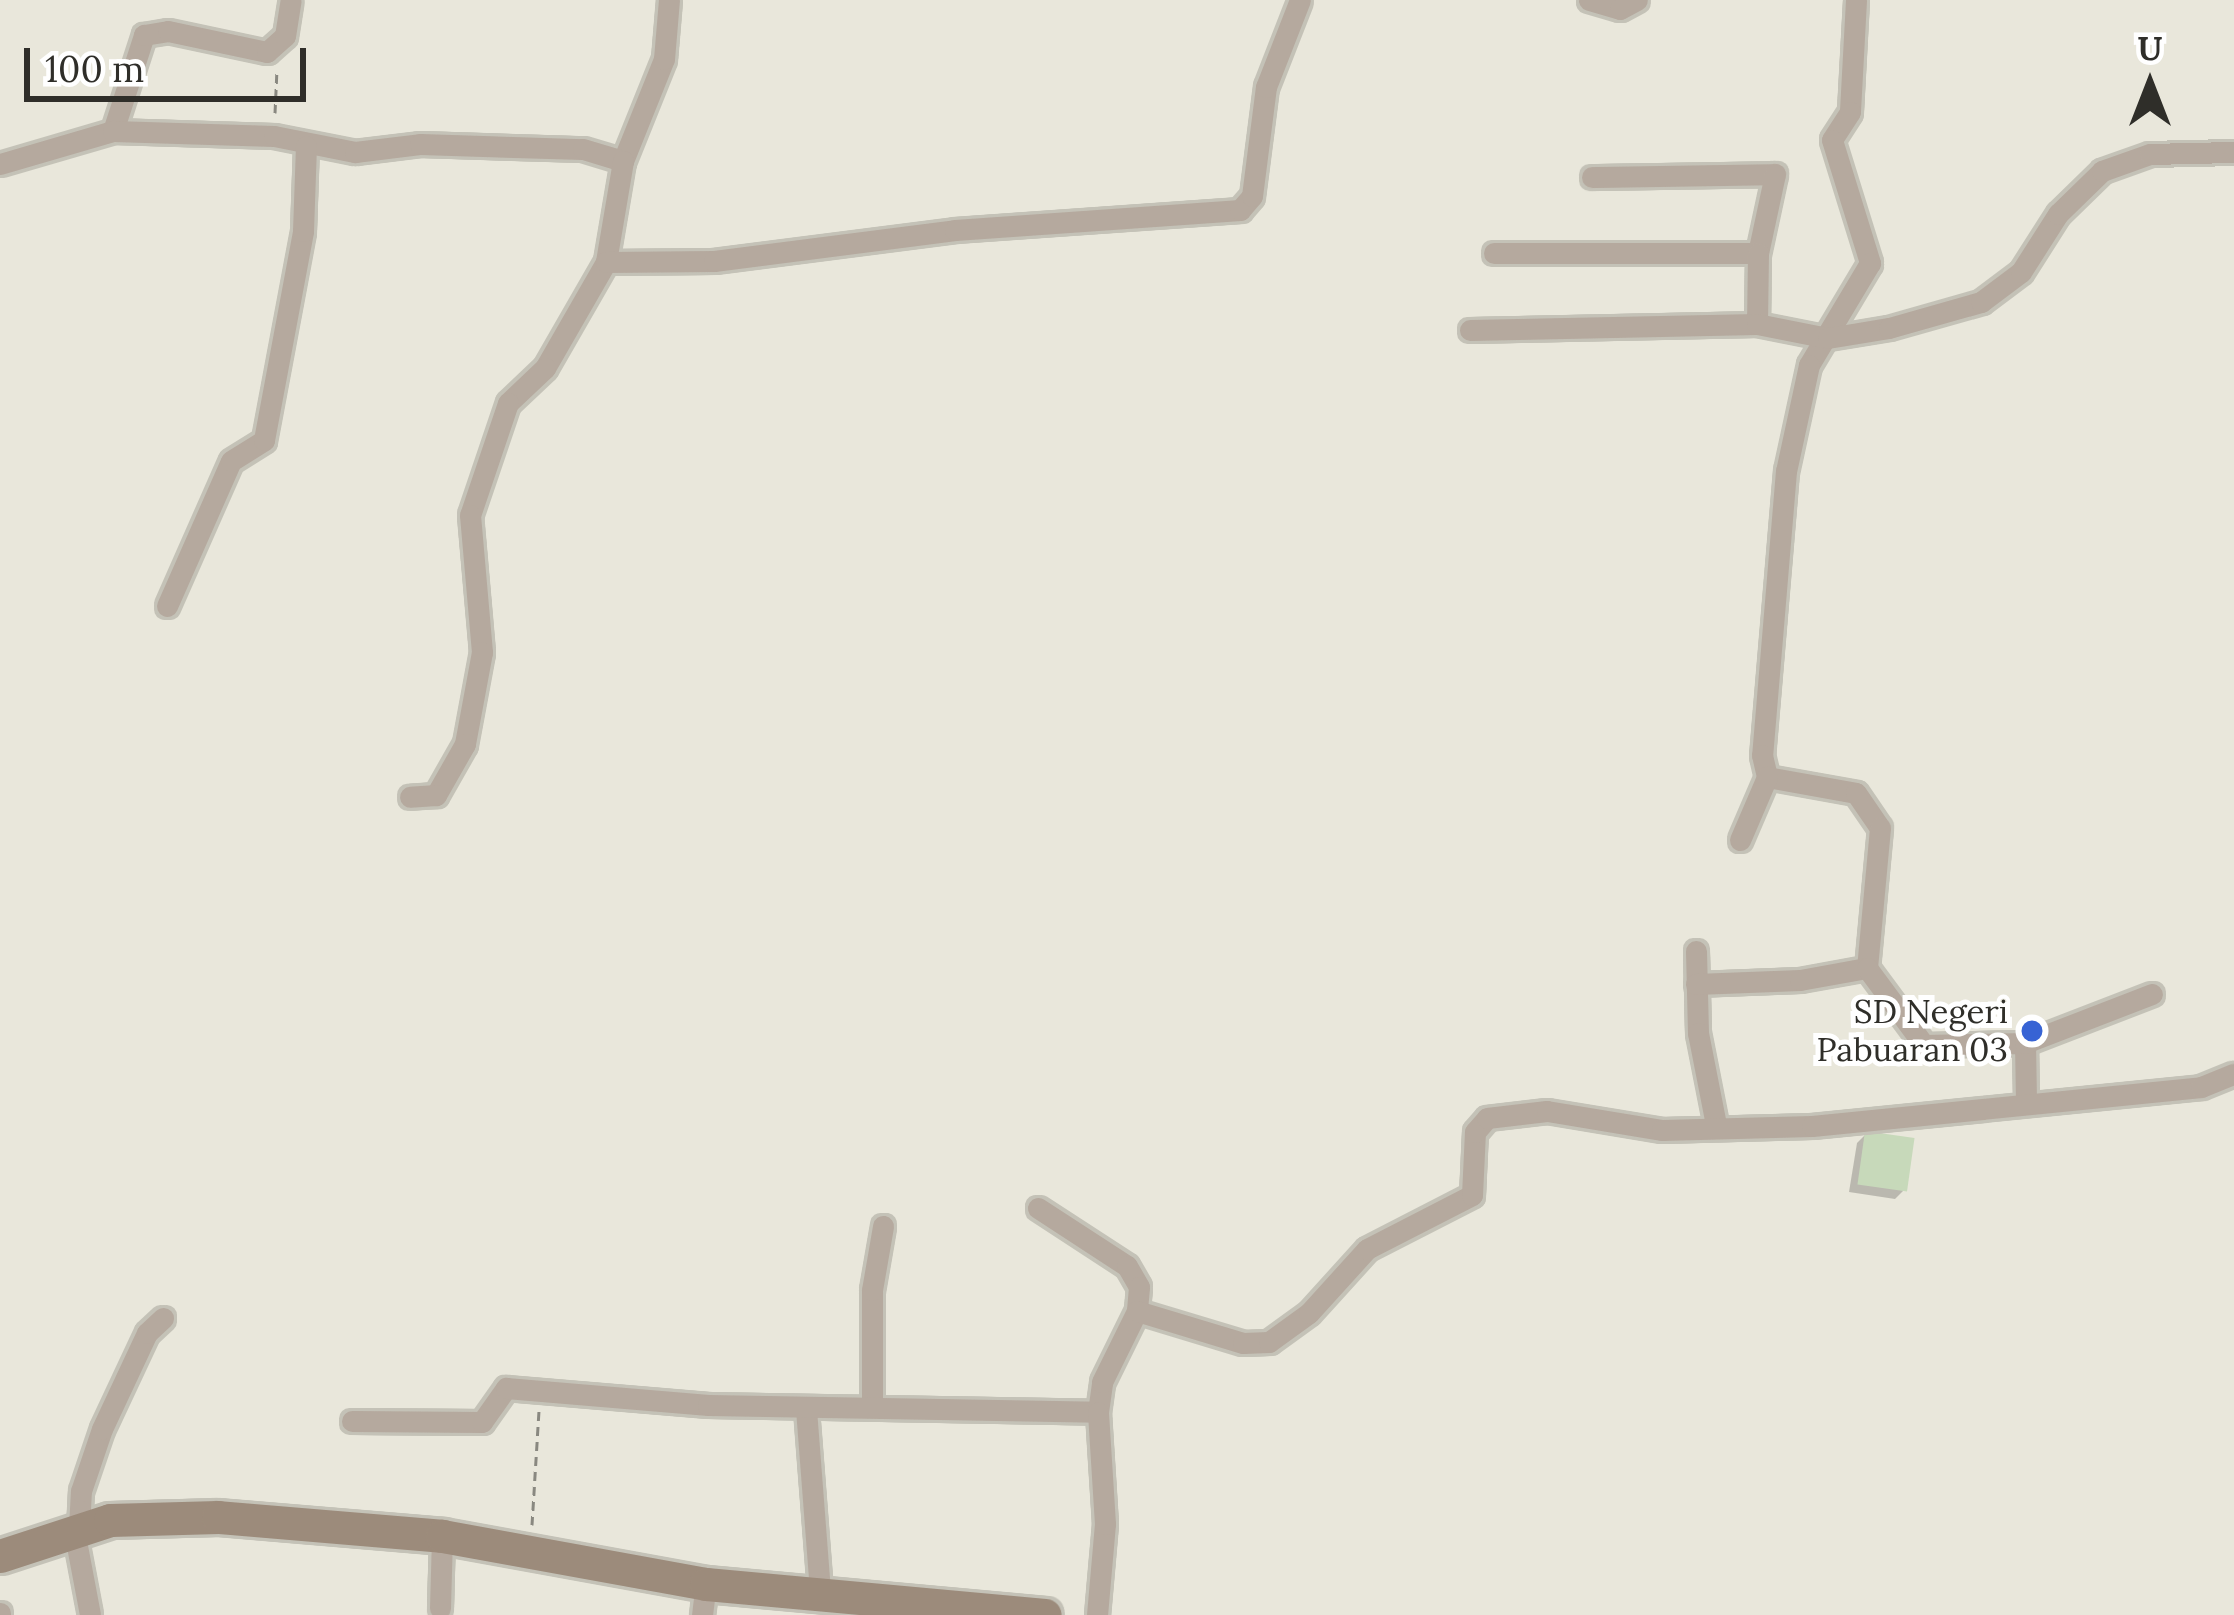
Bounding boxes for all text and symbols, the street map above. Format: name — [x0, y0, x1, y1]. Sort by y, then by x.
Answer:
scale bar — [30, 24, 312, 98]
north arrow — [2090, 24, 2210, 144]
text: U — [2137, 27, 2163, 69]
text: 100 m — [45, 46, 144, 92]
place label: SD Negeri Pabuaran 03 — [1817, 992, 2008, 1070]
marker: SD Negeri Pabuaran 03 — [2019, 1018, 2045, 1044]

